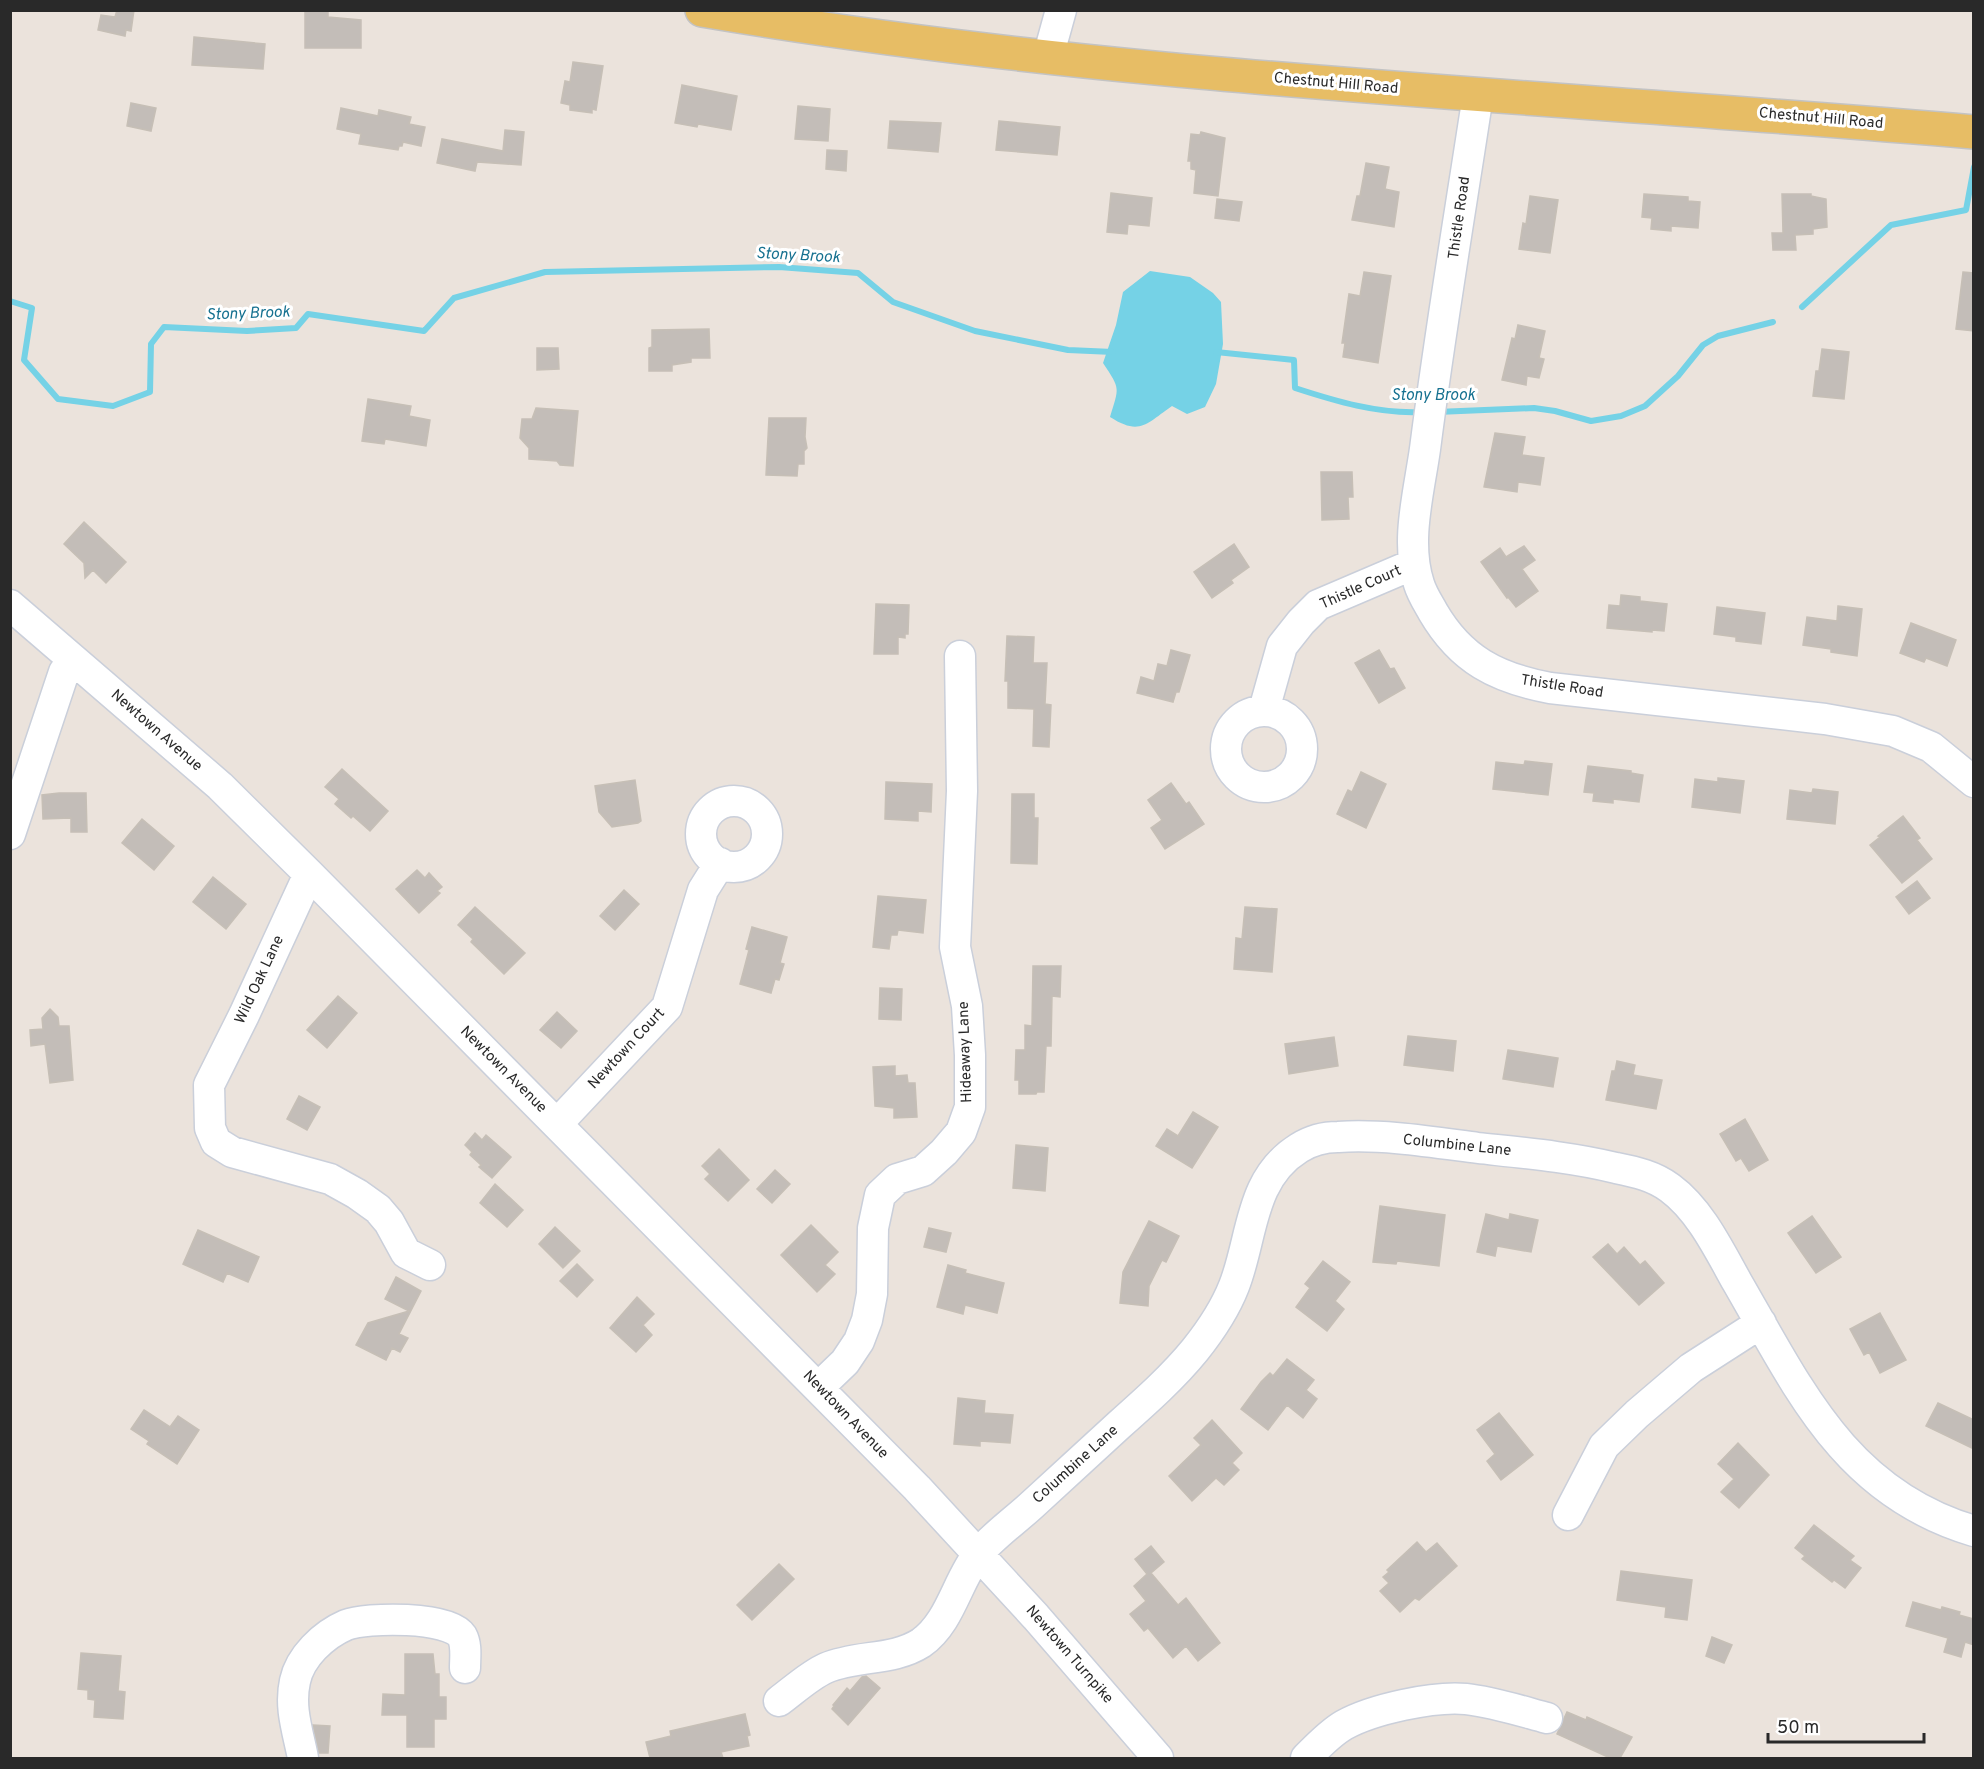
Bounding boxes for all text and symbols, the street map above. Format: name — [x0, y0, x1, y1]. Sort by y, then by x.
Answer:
street label: Chestnut Hill Road — [1273, 69, 1399, 99]
street label: Chestnut Hill Road — [1758, 104, 1884, 134]
street label: Thistle Road — [1445, 175, 1475, 261]
water label: Stony Brook — [756, 244, 841, 268]
water label: Stony Brook — [206, 303, 291, 325]
water label: Stony Brook — [1391, 386, 1476, 406]
street label: Thistle Court — [1317, 562, 1405, 614]
street label: Thistle Road — [1519, 671, 1605, 703]
street label: Newtown Avenue — [106, 686, 206, 776]
street label: Wild Oak Lane — [231, 933, 289, 1027]
street label: Hideaway Lane — [955, 1001, 977, 1103]
street label: Newtown Court — [584, 1004, 670, 1094]
street label: Newtown Avenue — [455, 1022, 551, 1118]
street label: Columbine Lane — [1402, 1131, 1512, 1161]
street label: Newtown Avenue — [798, 1367, 892, 1463]
street label: Columbine Lane — [1029, 1421, 1123, 1509]
street label: Newtown Turnpike — [1021, 1602, 1117, 1708]
scale bar — [1768, 1706, 1924, 1744]
text: 50 m — [1777, 1717, 1819, 1740]

